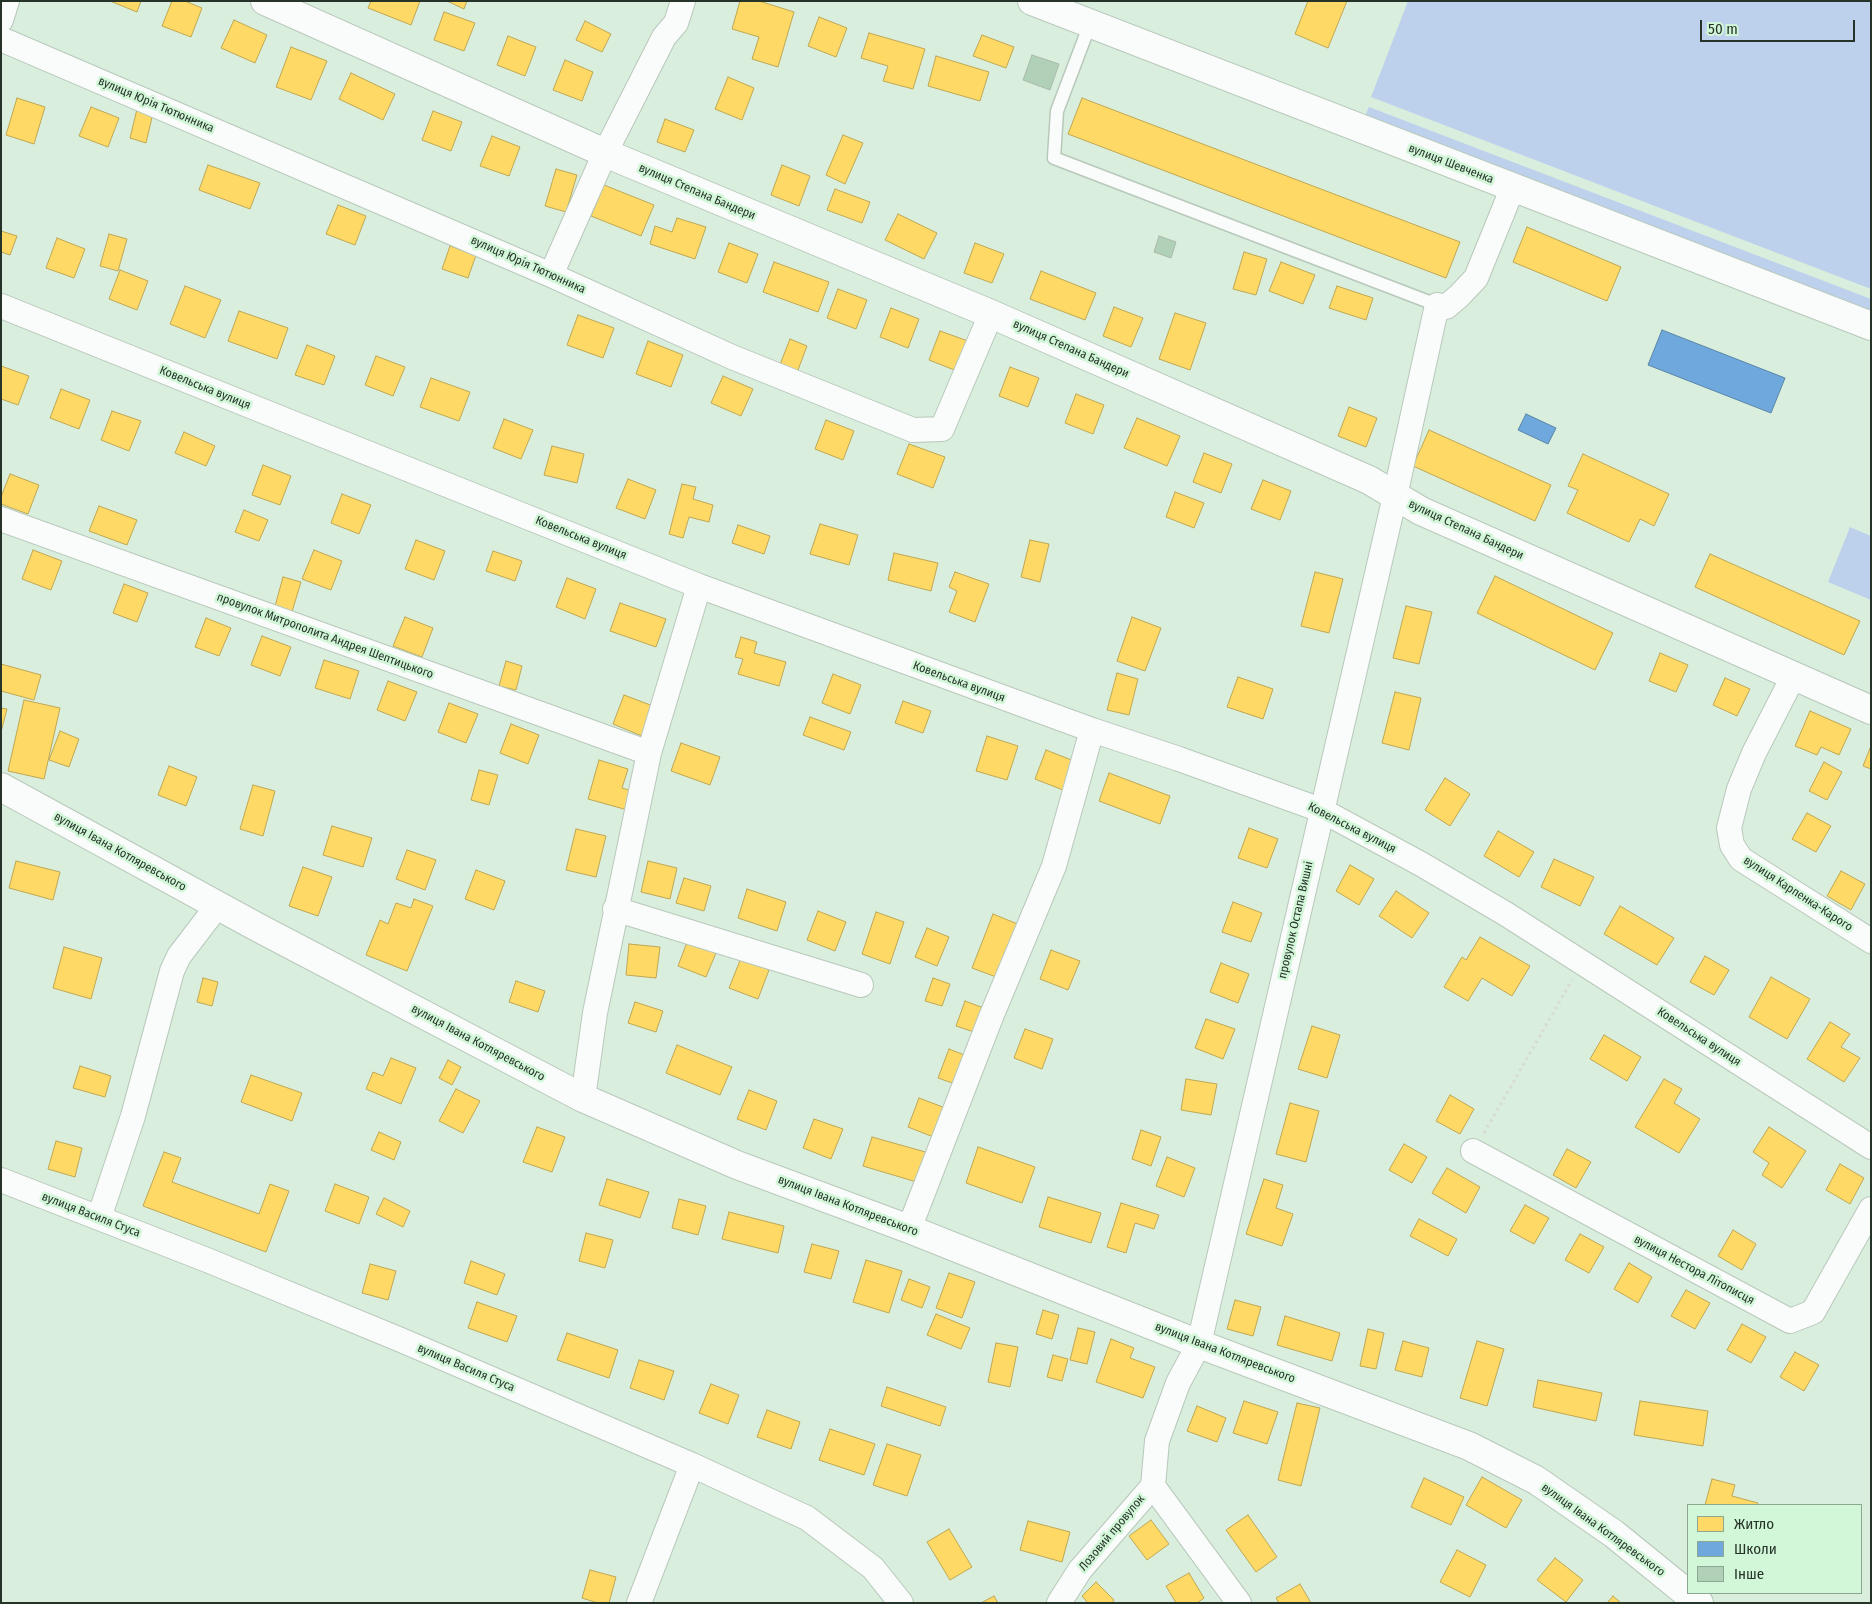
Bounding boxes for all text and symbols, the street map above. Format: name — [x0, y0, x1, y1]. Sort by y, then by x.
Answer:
scale bar — [1702, 10, 1857, 42]
text: 50 m — [1708, 20, 1738, 38]
street label: вулиця Юрія Тютюнника — [96, 74, 216, 136]
street label: вулиця Шевченка — [1406, 141, 1496, 187]
street label: вулиця Степана Бандери — [636, 161, 758, 223]
street label: вулиця Юрія Тютюнника — [468, 233, 588, 297]
street label: вулиця Степана Бандери — [1011, 317, 1131, 381]
street label: Ковельська вулиця — [157, 363, 253, 413]
street label: вулиця Степана Бандери — [1406, 497, 1526, 563]
street label: Ковельська вулиця — [533, 513, 629, 563]
street label: провулок Митрополита Андрея Шептицького — [215, 590, 435, 682]
street label: Ковельська вулиця — [911, 659, 1007, 705]
street label: Ковельська вулиця — [1306, 800, 1398, 856]
street label: вулиця Івана Котляревського — [51, 810, 189, 894]
street label: вулиця Карпенка-Карого — [1741, 853, 1855, 935]
street label: провулок Остапа Вишні — [1275, 860, 1317, 980]
street label: вулиця Івана Котляревського — [409, 1002, 547, 1084]
street label: Ковельська вулиця — [1654, 1005, 1744, 1069]
street label: вулиця Івана Котляревського — [776, 1173, 920, 1239]
street label: вулиця Василя Стуса — [40, 1190, 142, 1240]
street label: вулиця Нестора Літописця — [1631, 1232, 1757, 1308]
street label: вулиця Івана Котляревського — [1153, 1320, 1297, 1386]
street label: вулиця Василя Стуса — [415, 1341, 517, 1395]
street label: вулиця Івана Котляревського — [1538, 1480, 1668, 1580]
street label: Лозовий провулок — [1076, 1492, 1148, 1574]
legend — [1687, 1504, 1862, 1594]
text: Житло — [1734, 1515, 1774, 1533]
text: Школи — [1734, 1540, 1777, 1558]
text: Інше — [1734, 1565, 1764, 1583]

